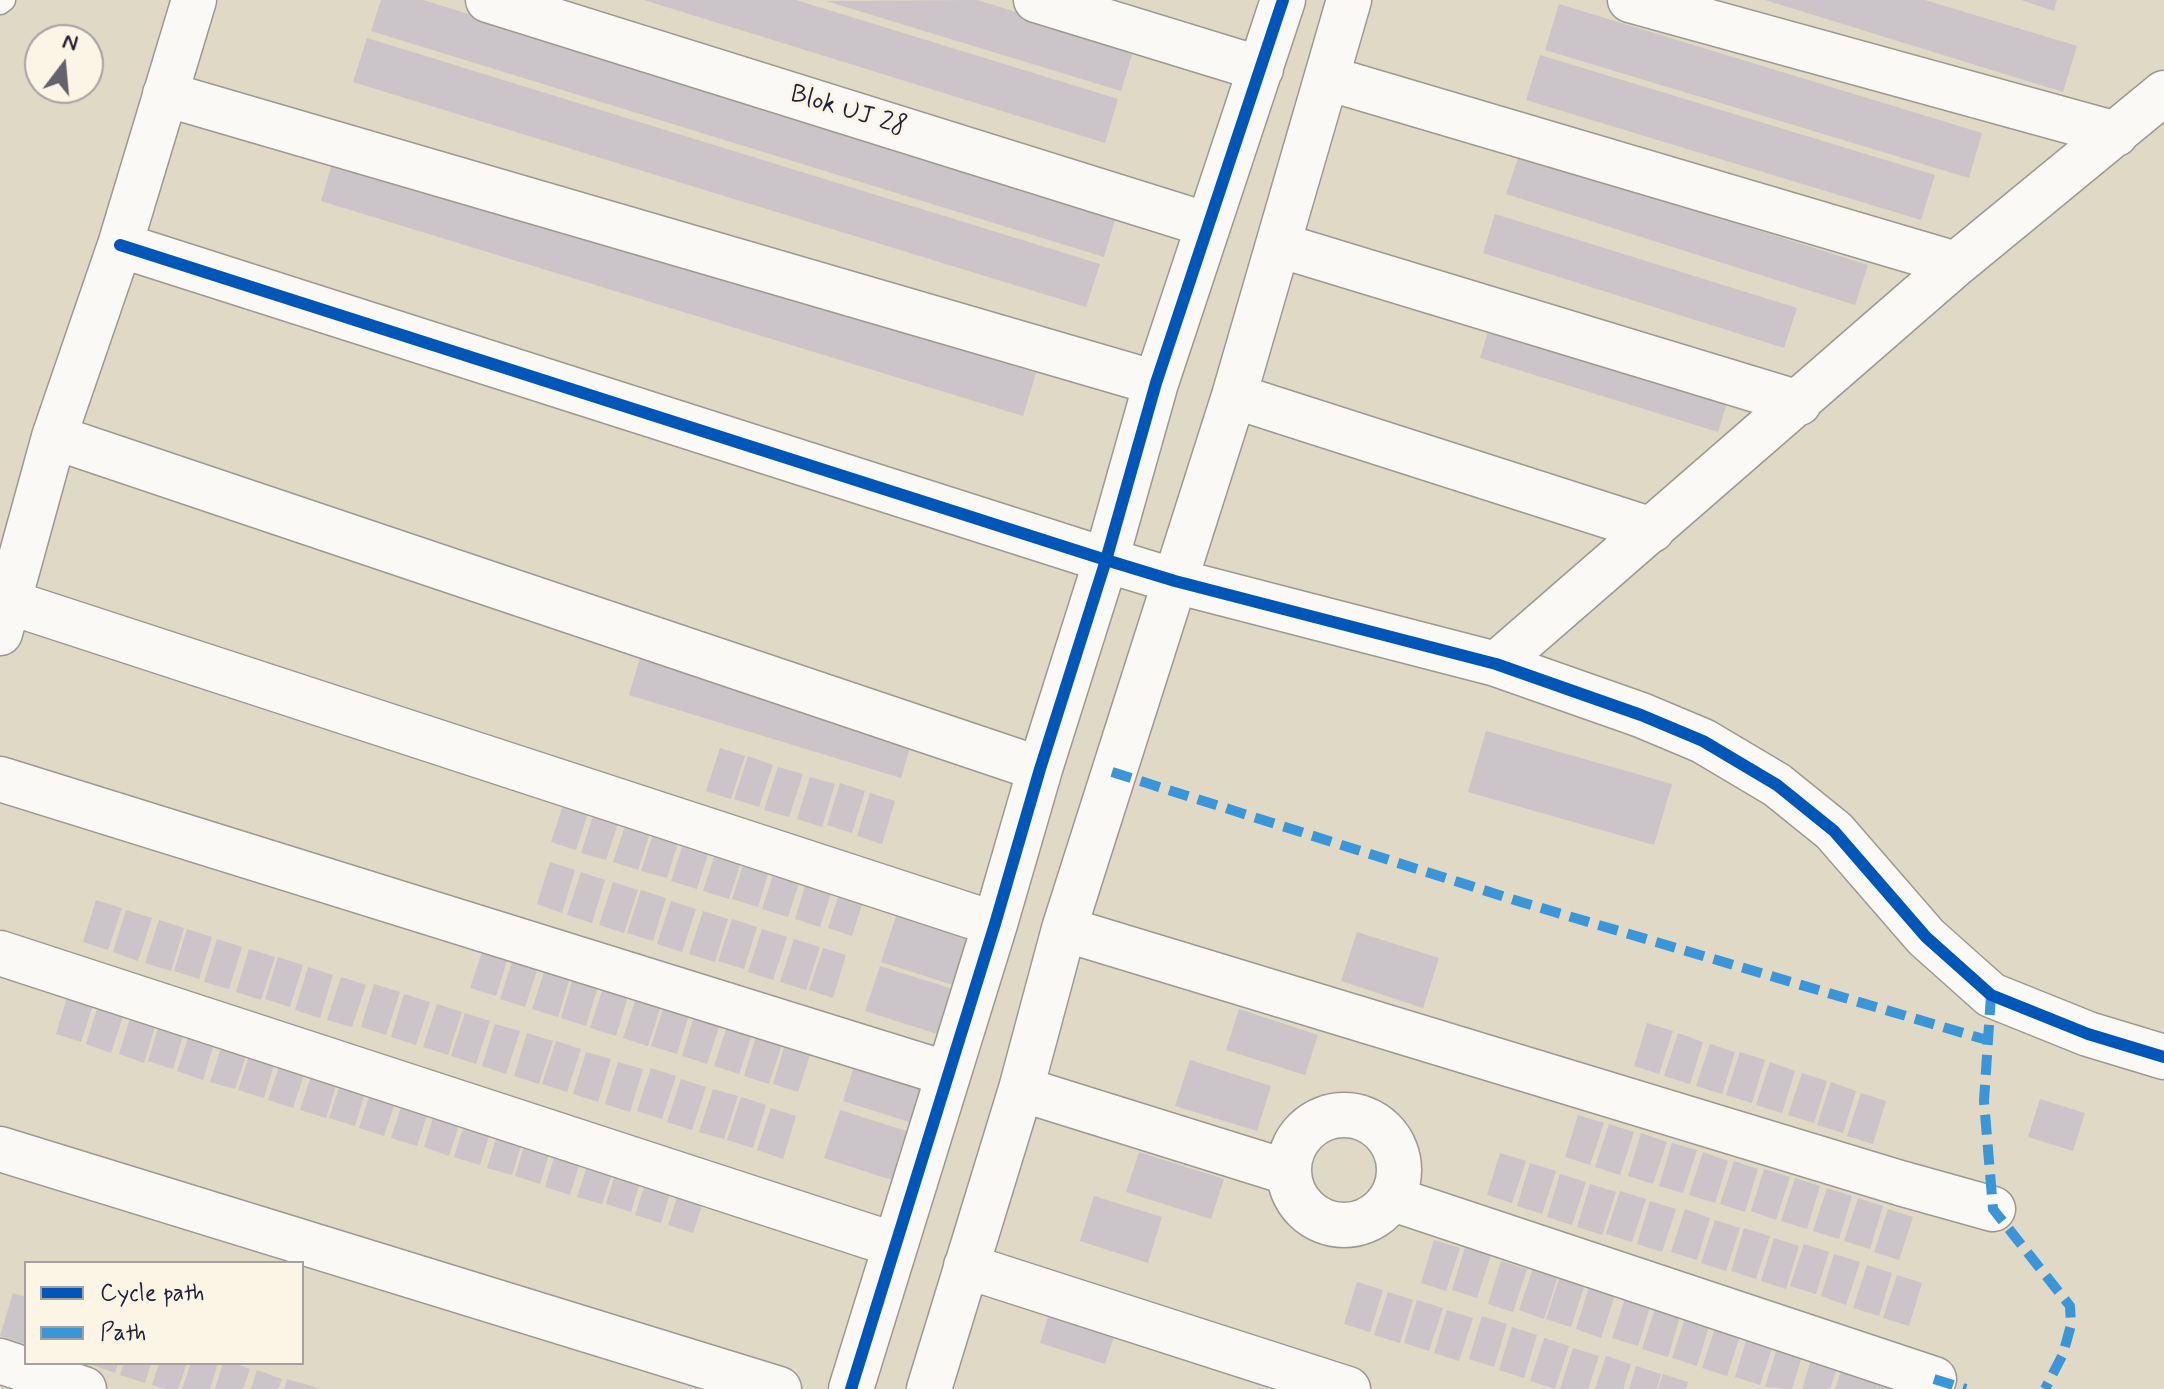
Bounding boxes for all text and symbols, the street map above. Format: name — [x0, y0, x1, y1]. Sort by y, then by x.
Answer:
north arrow — [24, 24, 104, 104]
text: N — [59, 27, 81, 58]
street label: Blok UJ 28 — [786, 80, 910, 144]
legend — [24, 1261, 304, 1365]
text: Cycle path — [100, 1278, 205, 1309]
text: Path — [100, 1318, 146, 1349]

